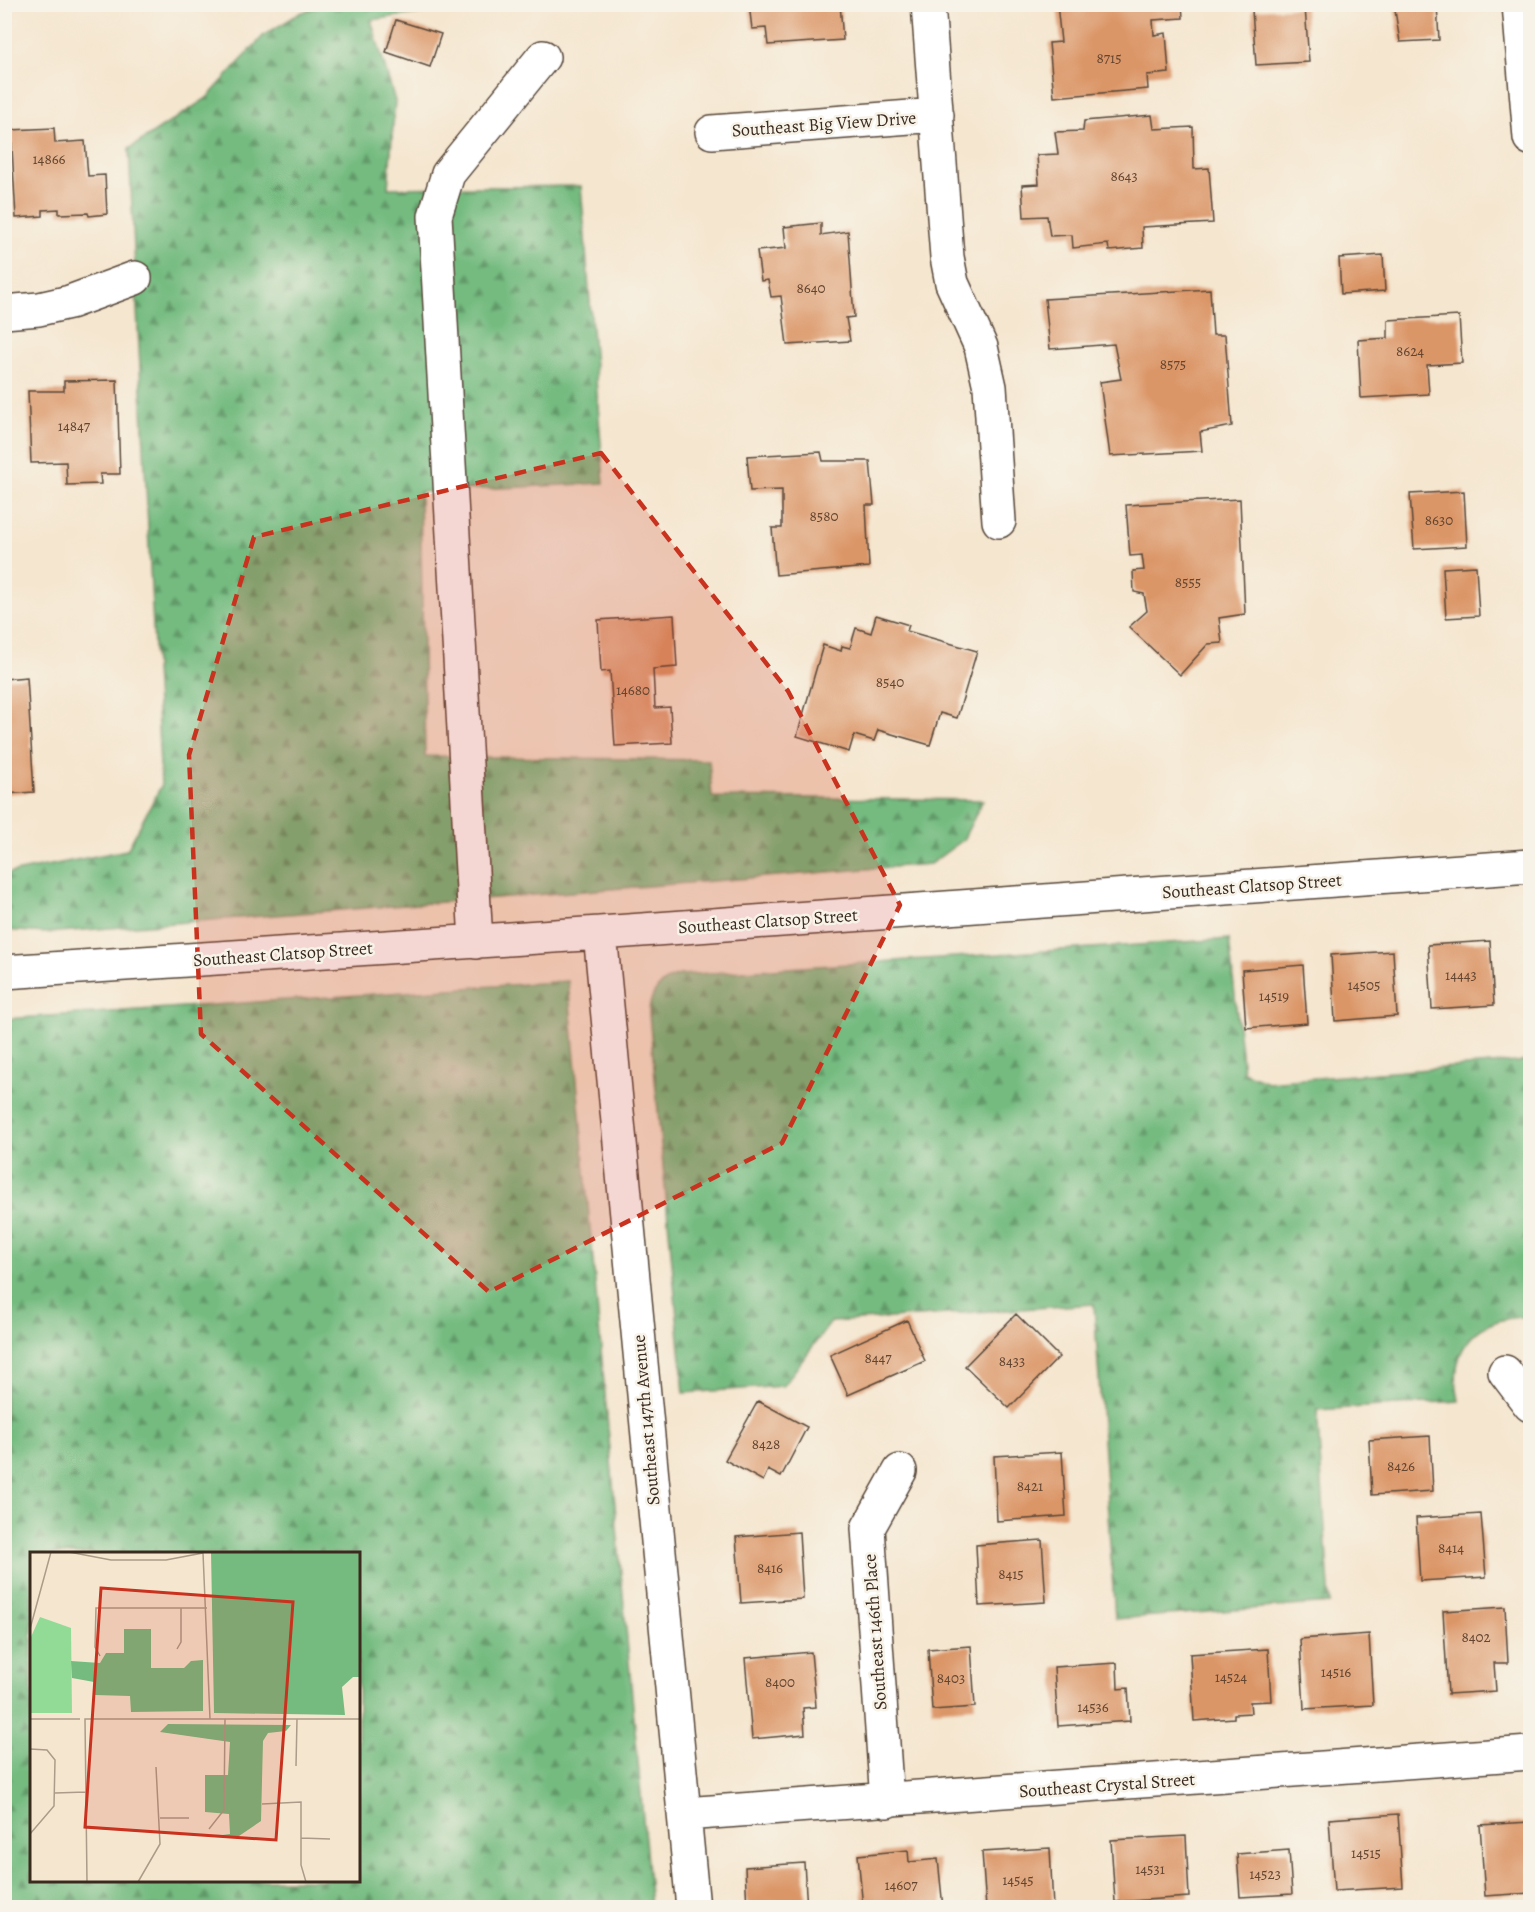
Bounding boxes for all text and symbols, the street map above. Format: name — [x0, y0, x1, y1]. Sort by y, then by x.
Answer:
house number: 8715 — [1096, 48, 1122, 68]
street label: Southeast Big View Drive — [731, 106, 917, 142]
house number: 14866 — [32, 149, 66, 169]
house number: 8643 — [1110, 166, 1138, 186]
house number: 8640 — [797, 278, 826, 298]
house number: 8624 — [1396, 341, 1424, 361]
house number: 8575 — [1160, 354, 1186, 374]
house number: 14847 — [58, 416, 91, 436]
house number: 8580 — [810, 506, 839, 526]
house number: 8630 — [1425, 510, 1453, 530]
house number: 8555 — [1175, 572, 1201, 592]
house number: 8540 — [876, 672, 904, 692]
house number: 14680 — [616, 680, 650, 700]
street label: Southeast Clatsop Street — [1161, 868, 1343, 904]
street label: Southeast Clatsop Street — [677, 903, 859, 939]
street label: Southeast Clatsop Street — [192, 936, 374, 972]
house number: 14443 — [1445, 965, 1477, 985]
house number: 14505 — [1348, 975, 1380, 995]
house number: 14519 — [1259, 986, 1289, 1006]
street label: Southeast 147th Avenue — [627, 1334, 665, 1506]
house number: 8447 — [864, 1348, 892, 1368]
house number: 8433 — [999, 1351, 1025, 1371]
house number: 8428 — [752, 1434, 780, 1454]
house number: 8426 — [1387, 1456, 1415, 1476]
house number: 8421 — [1017, 1476, 1043, 1496]
house number: 8414 — [1438, 1538, 1464, 1558]
inset map — [30, 1552, 360, 1882]
street label: Southeast 146th Place — [858, 1553, 892, 1711]
house number: 8416 — [757, 1558, 783, 1578]
house number: 8415 — [998, 1564, 1024, 1584]
house number: 8402 — [1461, 1627, 1491, 1647]
house number: 14516 — [1321, 1662, 1351, 1682]
house number: 14524 — [1215, 1667, 1247, 1687]
house number: 8403 — [937, 1668, 965, 1688]
house number: 8400 — [765, 1672, 795, 1692]
house number: 14536 — [1077, 1697, 1109, 1717]
street label: Southeast Crystal Street — [1018, 1767, 1196, 1803]
house number: 14515 — [1351, 1843, 1381, 1863]
house number: 14531 — [1135, 1859, 1165, 1879]
house number: 14523 — [1249, 1864, 1281, 1884]
house number: 14545 — [1002, 1870, 1034, 1890]
house number: 14607 — [884, 1875, 918, 1895]

